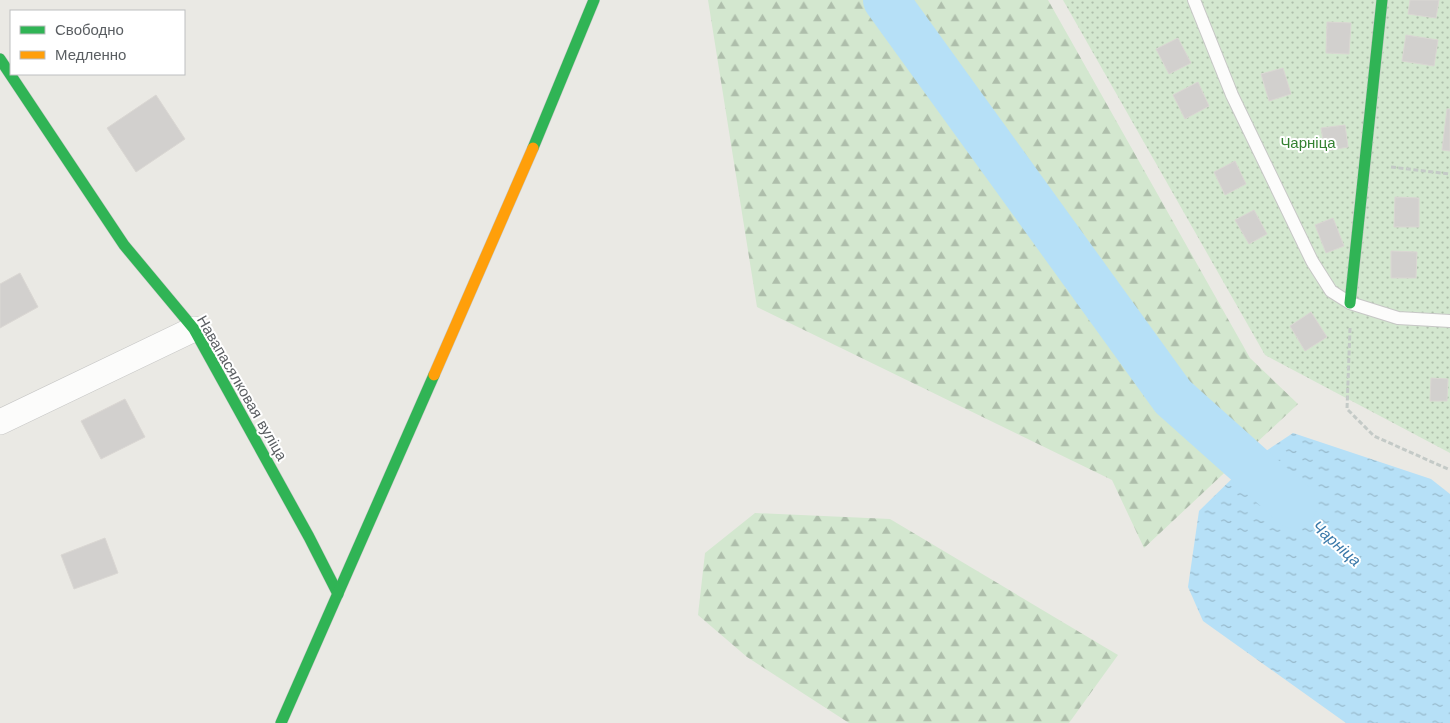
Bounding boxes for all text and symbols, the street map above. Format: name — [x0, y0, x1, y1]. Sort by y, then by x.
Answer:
legend — [10, 10, 185, 75]
text: Свободно — [55, 21, 124, 39]
text: Медленно — [55, 46, 126, 64]
park label: Чарніца — [1280, 134, 1336, 152]
street label: Навапасялковая вуліца — [193, 312, 291, 464]
water label: Чарніца — [1308, 517, 1365, 570]

